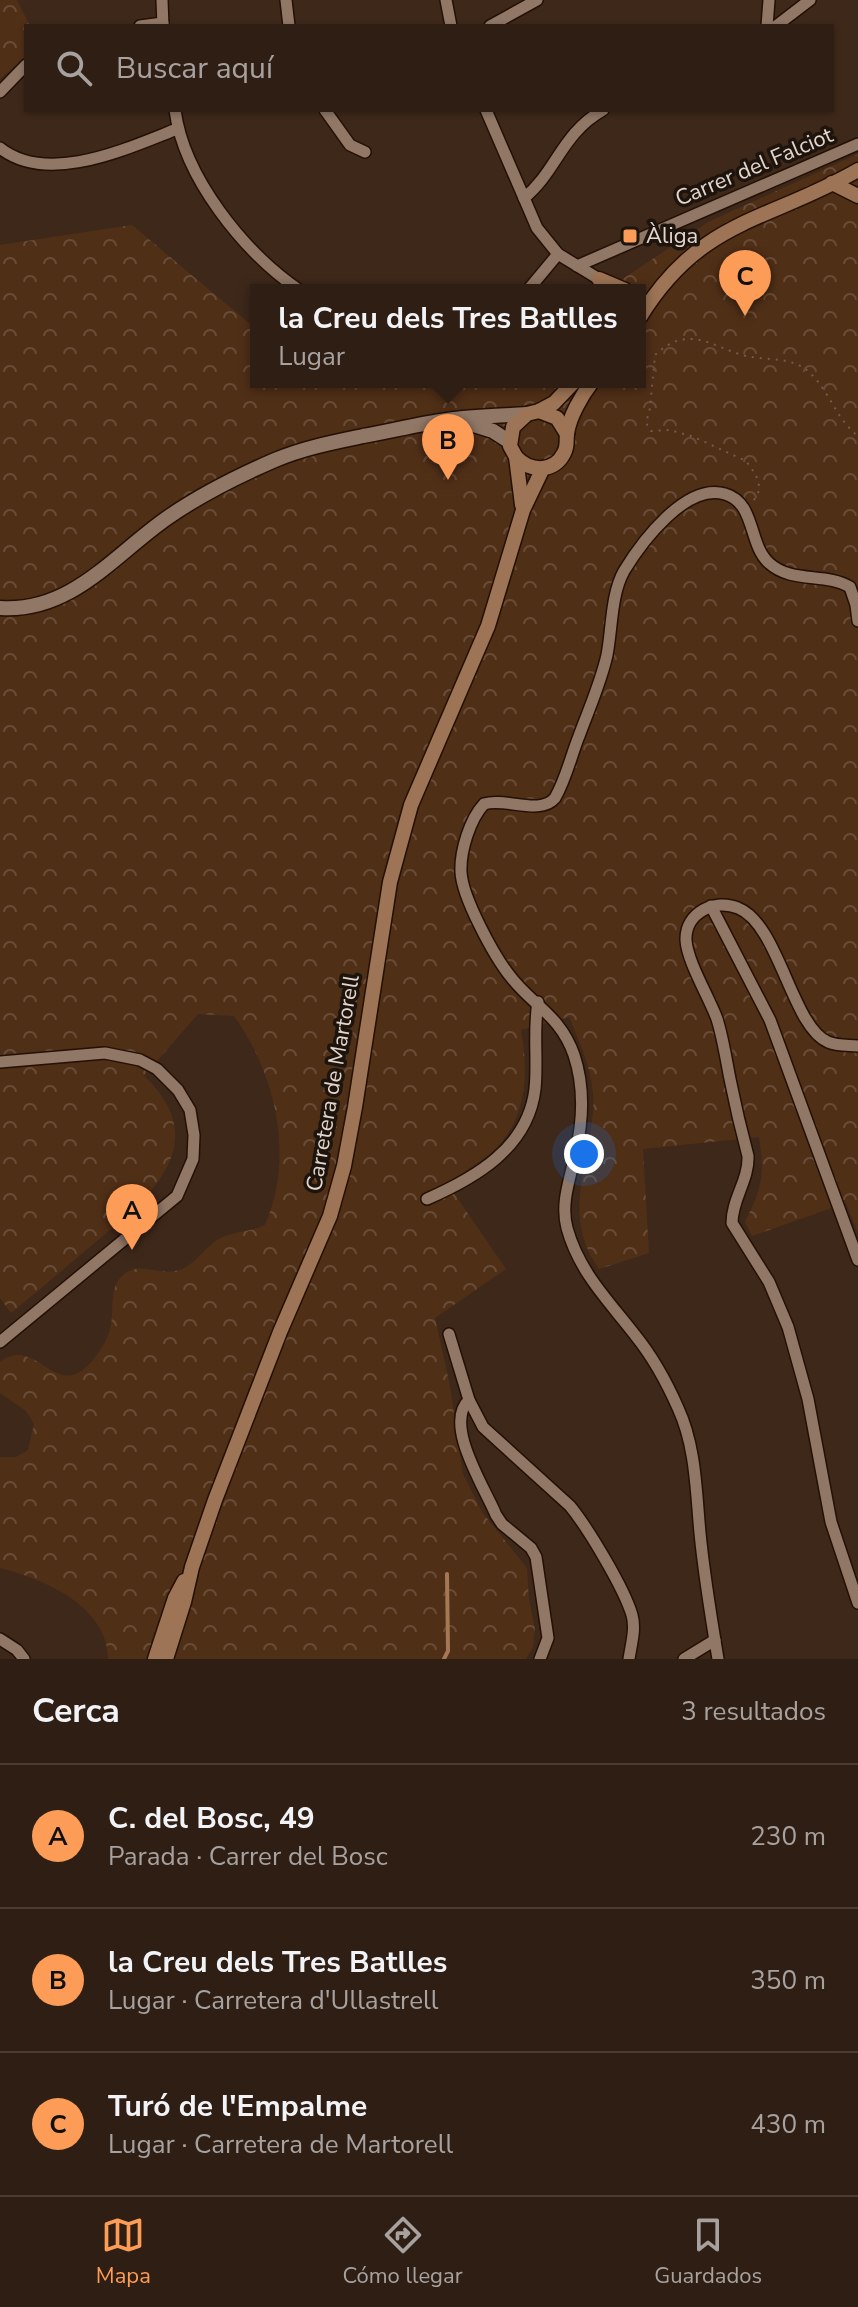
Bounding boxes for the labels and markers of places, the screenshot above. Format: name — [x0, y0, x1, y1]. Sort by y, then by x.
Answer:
place label: Àliga — [646, 221, 698, 251]
marker: Àliga — [621, 227, 639, 245]
pin: C — [719, 250, 771, 316]
pin: B — [422, 414, 474, 480]
pin: A — [106, 1184, 158, 1250]

